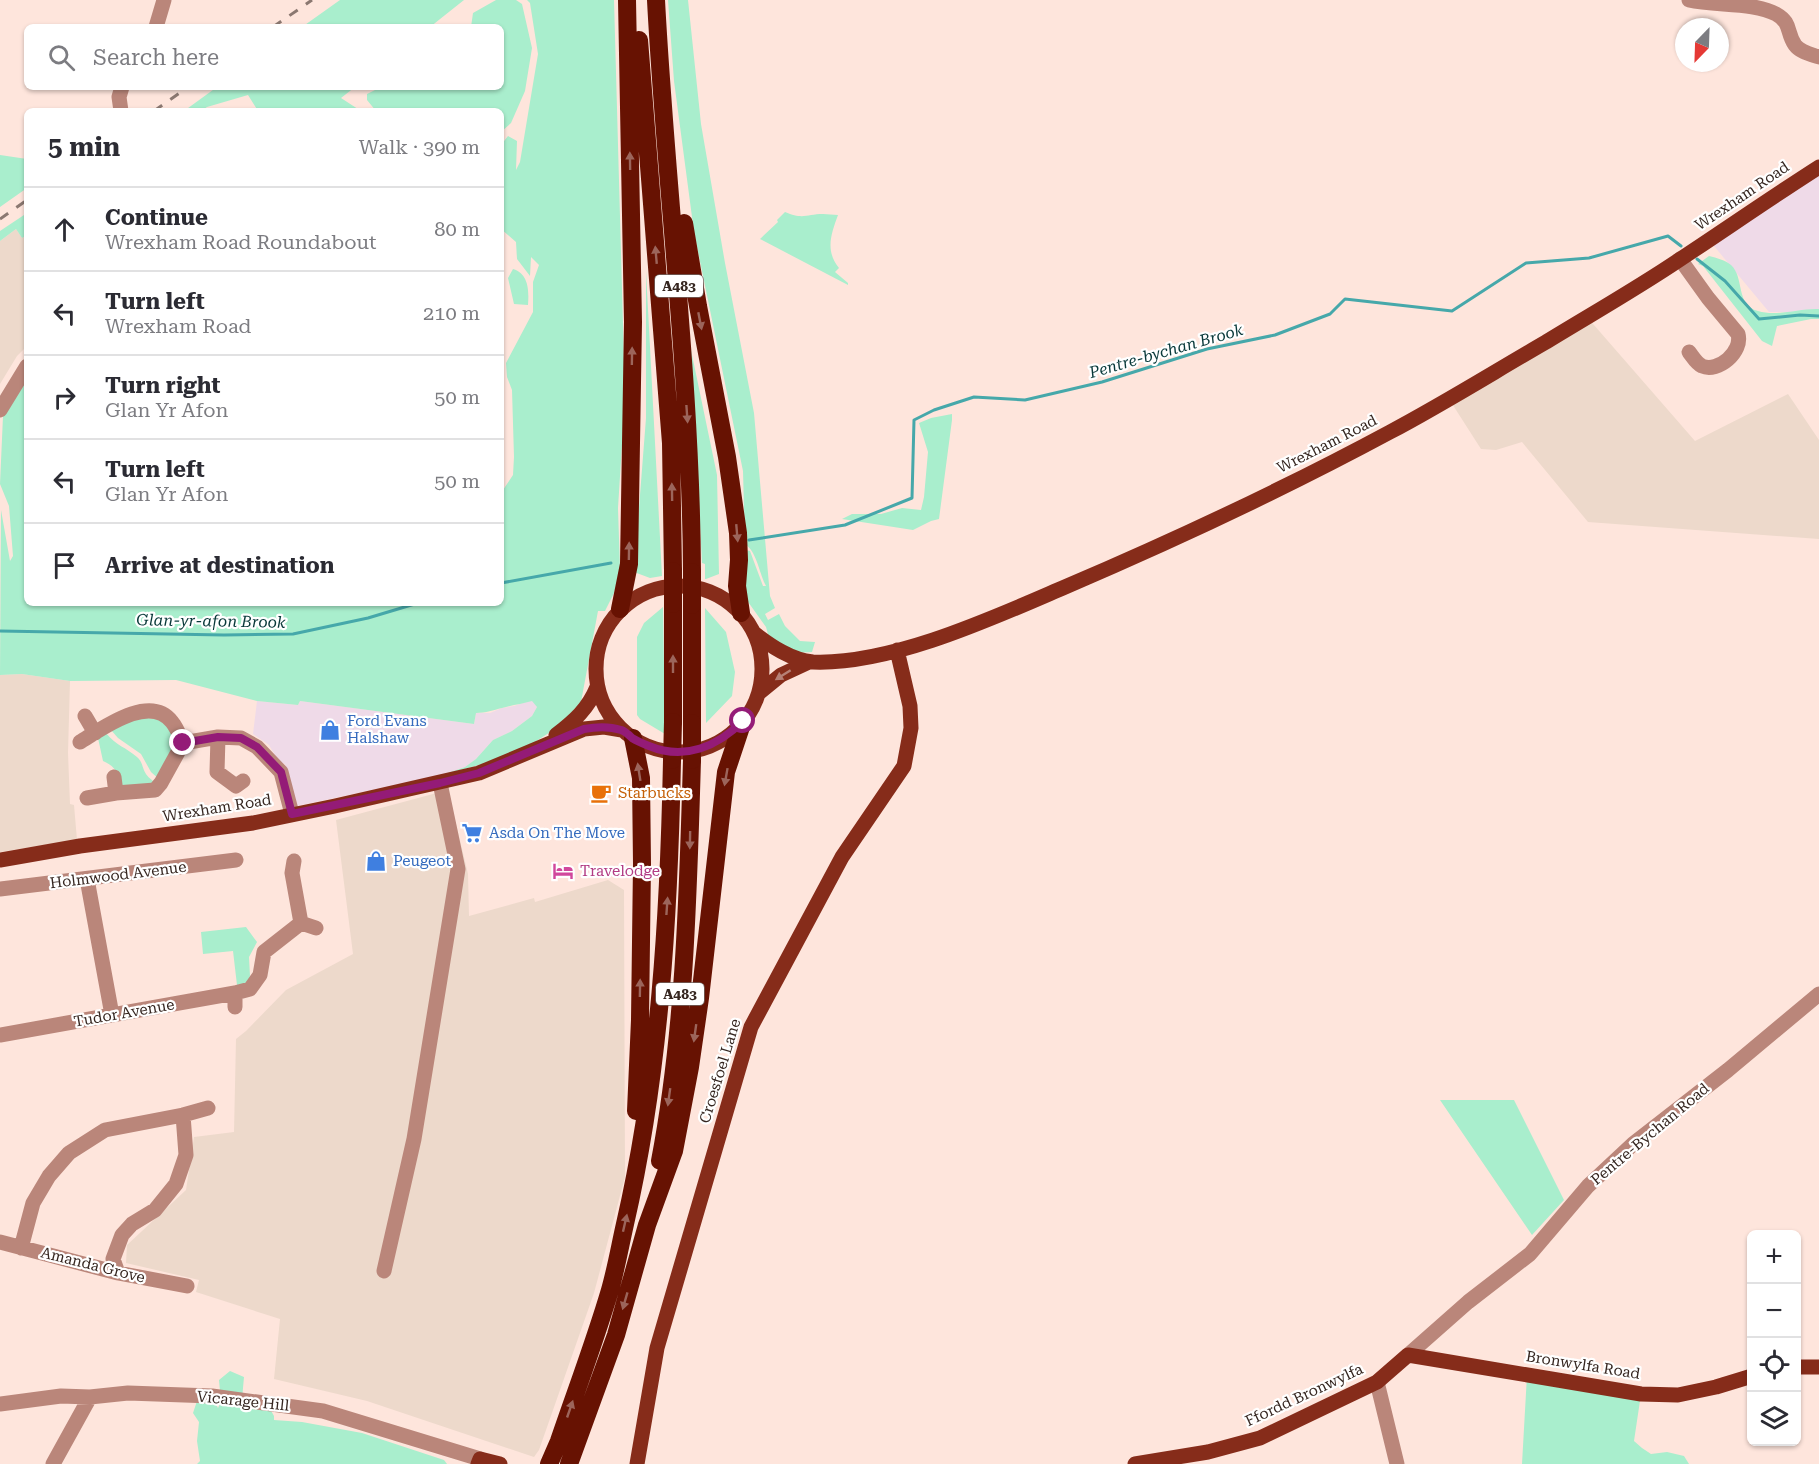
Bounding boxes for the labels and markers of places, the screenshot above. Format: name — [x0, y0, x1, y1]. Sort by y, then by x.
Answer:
place label: Ford Evans Halshaw — [347, 712, 427, 747]
shop icon: Ford Evans Halshaw — [318, 718, 342, 742]
cafe icon: Starbucks — [589, 781, 613, 805]
place label: Starbucks — [618, 784, 691, 802]
supermarket icon: Asda On The Move — [460, 821, 484, 845]
place label: Asda On The Move — [489, 824, 625, 842]
shop icon: Peugeot — [364, 849, 388, 873]
place label: Peugeot — [393, 852, 452, 870]
hotel icon: Travelodge — [551, 859, 575, 883]
place label: Travelodge — [580, 862, 660, 880]

